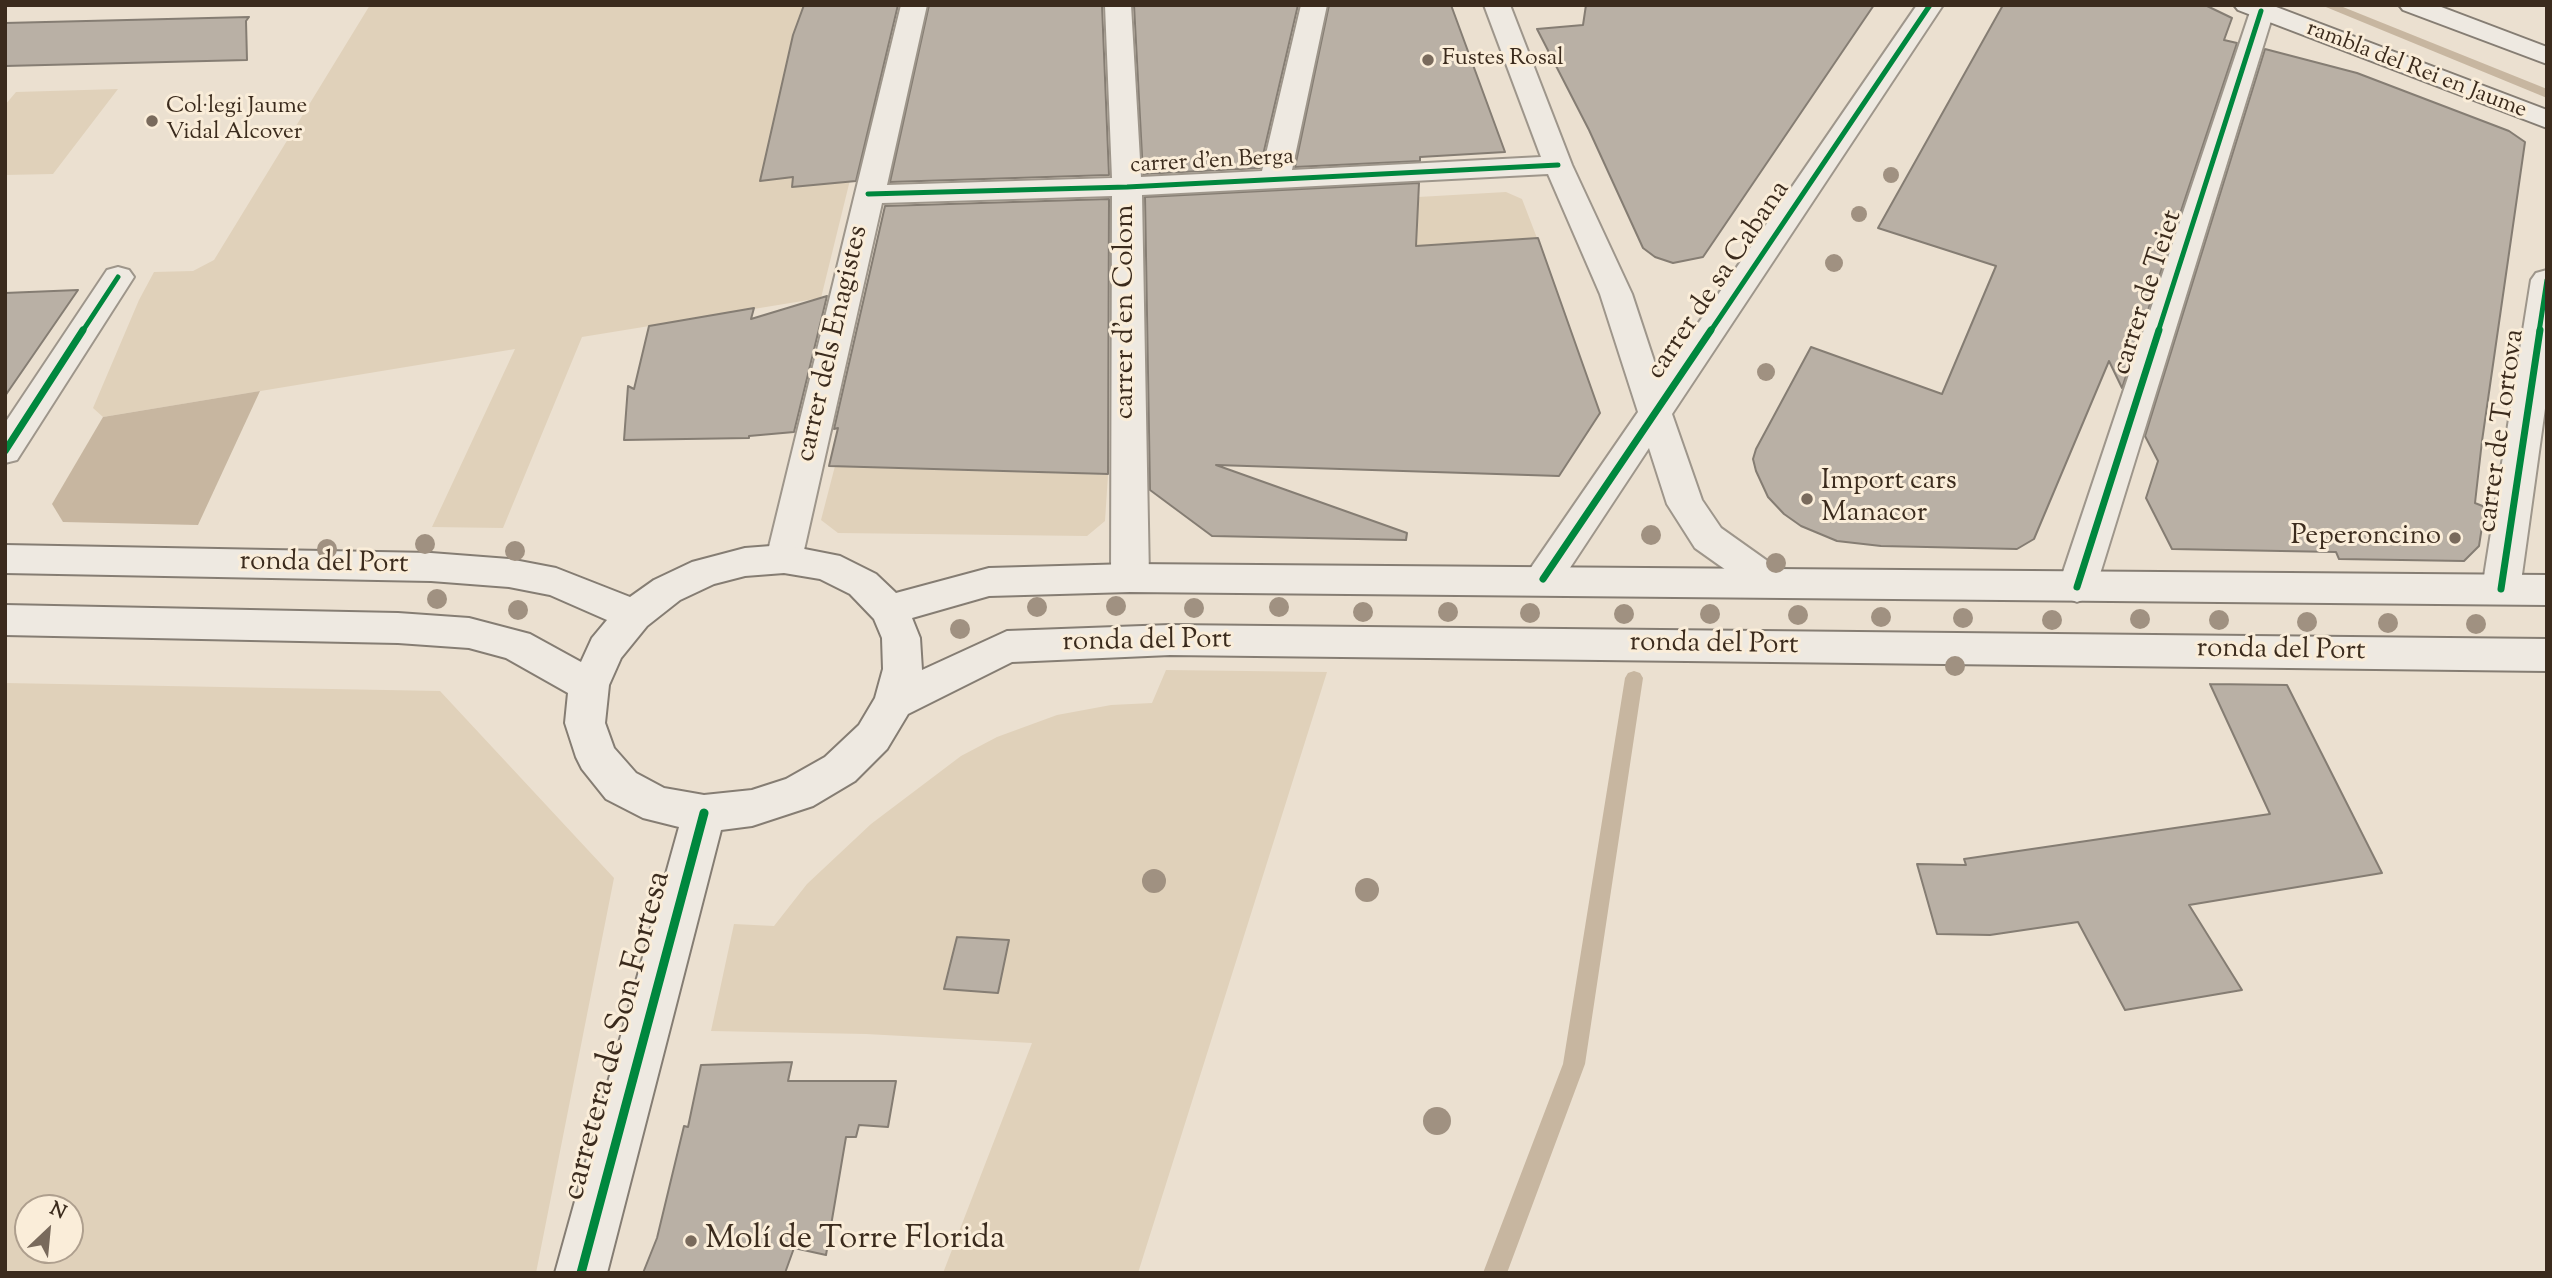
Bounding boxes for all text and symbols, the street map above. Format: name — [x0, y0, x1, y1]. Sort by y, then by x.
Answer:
street label: rambla del Rei en Jaume — [2302, 16, 2530, 126]
place label: Fustes Rosal — [1442, 46, 1564, 74]
marker: Fustes Rosal — [1420, 52, 1436, 68]
place label: Col·legi Jaume Vidal Alcover — [166, 94, 307, 148]
marker: Col·legi Jaume Vidal Alcover — [144, 113, 160, 129]
street label: carrer d'en Berga — [1129, 145, 1295, 181]
street label: carrer de sa Cabana — [1641, 175, 1799, 387]
street label: carrer d'en Colom — [1110, 205, 1144, 419]
street label: carrer de Teiet — [2107, 207, 2191, 379]
street label: carrer dels Enagistes — [791, 223, 877, 465]
street label: carrer de Tortova — [2472, 327, 2534, 535]
place label: Import cars Manacor — [1821, 466, 1957, 532]
marker: Import cars Manacor — [1799, 491, 1815, 507]
place label: Peperoncino — [2291, 521, 2441, 555]
marker: Peperoncino — [2447, 530, 2463, 546]
street label: ronda del Port — [239, 547, 409, 583]
street label: ronda del Port — [1062, 625, 1232, 661]
street label: ronda del Port — [1629, 628, 1799, 664]
street label: ronda del Port — [2196, 634, 2366, 670]
street label: carretera de Son Fortesa — [556, 867, 682, 1205]
north arrow — [14, 1194, 84, 1264]
text: N — [45, 1196, 70, 1227]
place label: Molí de Torre Florida — [705, 1221, 1005, 1261]
marker: Molí de Torre Florida — [683, 1233, 699, 1249]

